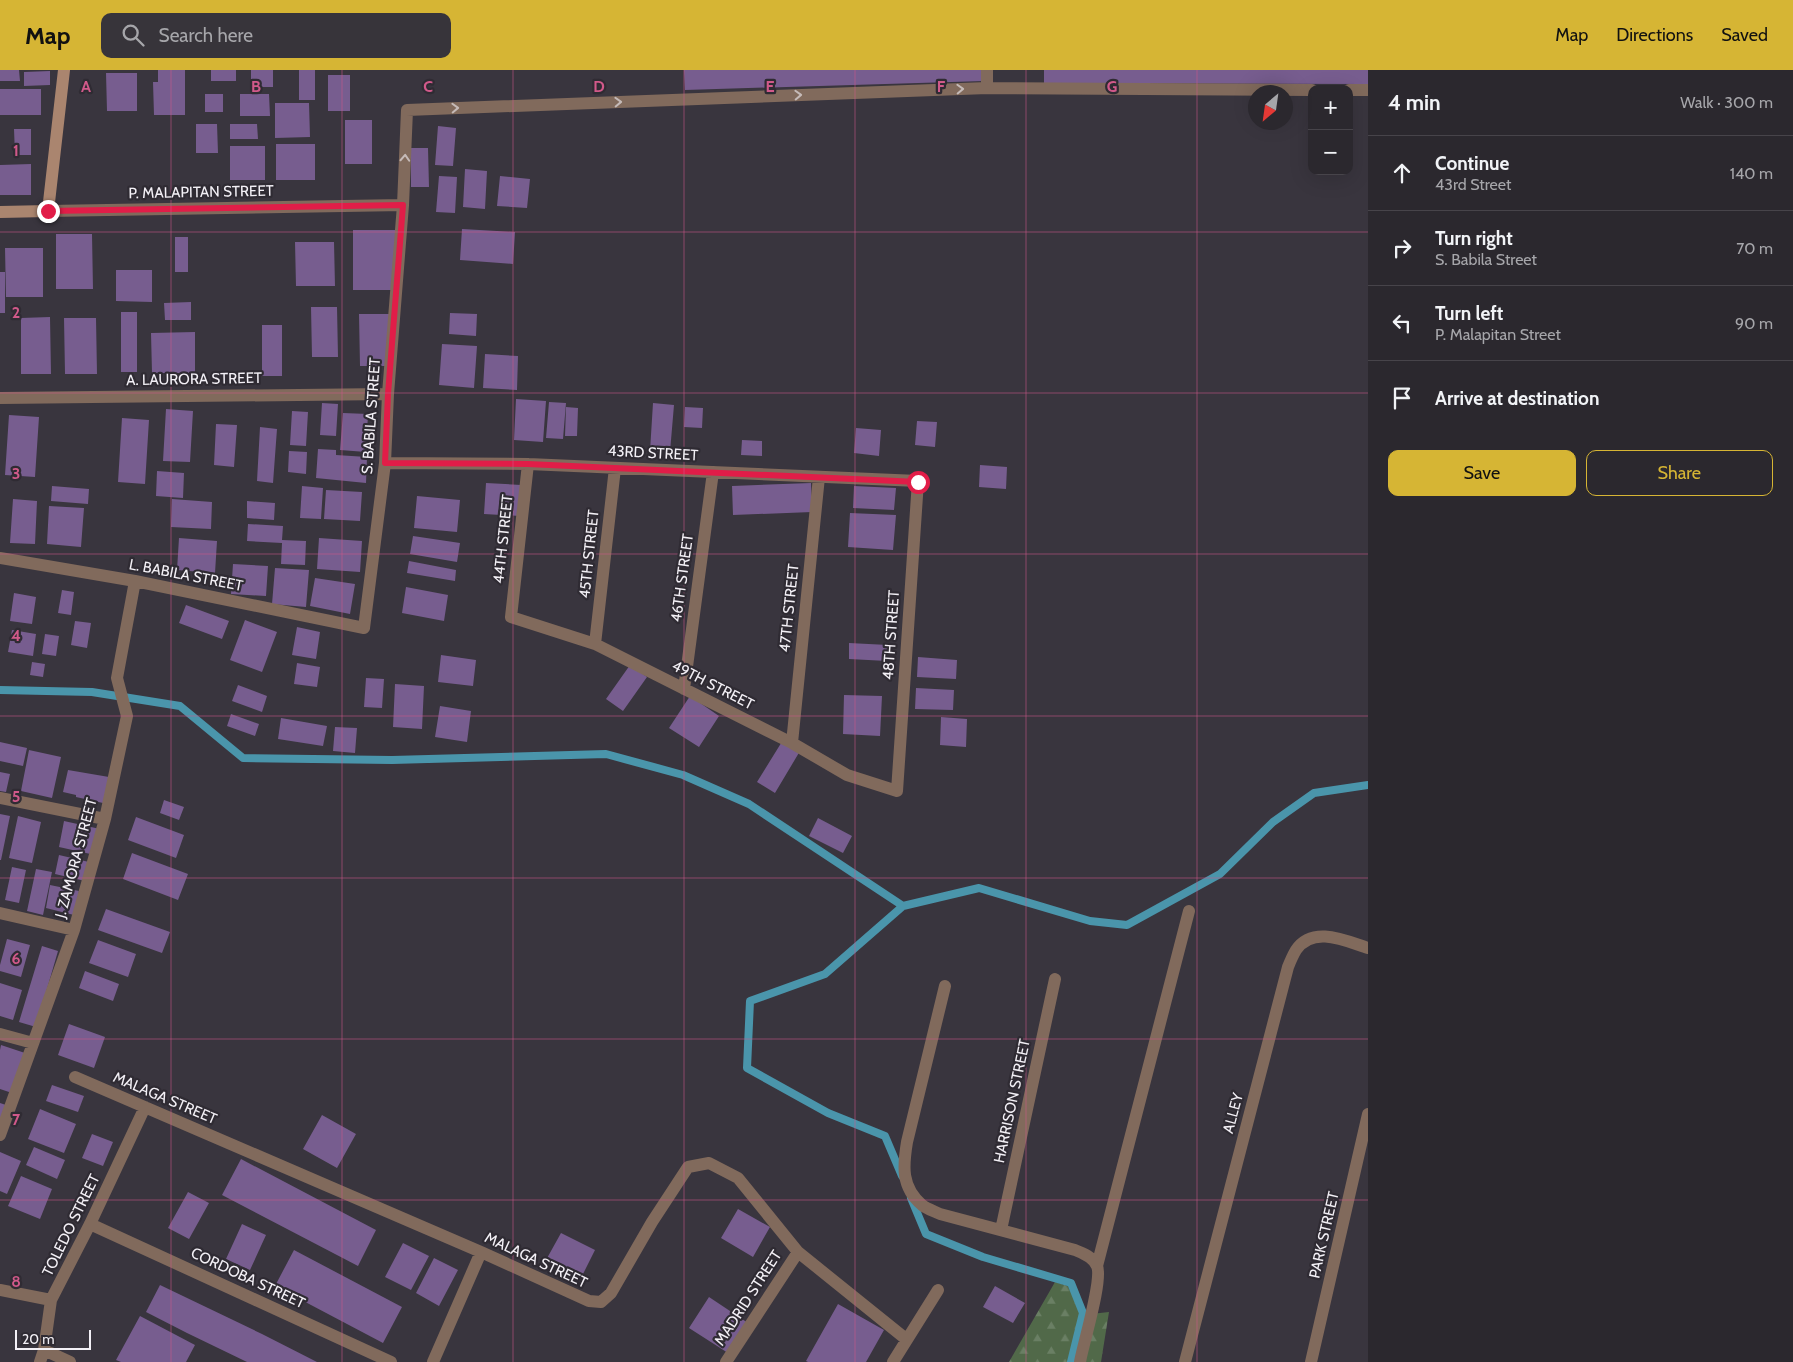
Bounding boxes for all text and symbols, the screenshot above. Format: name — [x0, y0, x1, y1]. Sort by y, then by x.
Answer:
search box — [101, 13, 451, 58]
text: Map — [25, 21, 71, 50]
icon: search — [119, 21, 147, 49]
text: Search here — [159, 24, 253, 47]
text: Map — [1555, 24, 1588, 46]
text: Directions — [1616, 24, 1693, 46]
text: Saved — [1721, 24, 1768, 46]
text: A — [81, 77, 91, 96]
text: B — [251, 77, 261, 96]
text: C — [423, 77, 433, 96]
text: D — [593, 77, 605, 96]
text: E — [765, 77, 775, 96]
text: F — [937, 77, 946, 96]
text: G — [1107, 77, 1117, 96]
one-way arrow — [956, 84, 964, 95]
north arrow — [1248, 85, 1293, 130]
map controls — [1308, 85, 1353, 175]
button: + — [1308, 85, 1353, 130]
one-way arrow — [794, 90, 802, 101]
text: 4 min — [1388, 90, 1441, 115]
text: Walk · 300 m — [1680, 93, 1773, 112]
one-way arrow — [614, 97, 622, 107]
one-way arrow — [452, 103, 460, 113]
button: − — [1308, 130, 1353, 175]
text: 1 — [13, 141, 19, 160]
text: Continue — [1435, 152, 1509, 175]
one-way arrow — [399, 153, 410, 161]
icon: ahead — [1388, 159, 1416, 187]
text: 140 m — [1730, 164, 1773, 183]
text: 43rd Street — [1435, 175, 1511, 194]
street label: P. MALAPITAN STREET — [128, 182, 274, 202]
route end — [37, 200, 60, 223]
text: Turn right — [1435, 227, 1513, 250]
icon: right — [1388, 234, 1416, 262]
text: 70 m — [1736, 239, 1773, 258]
text: S. Babila Street — [1435, 250, 1537, 269]
text: Turn left — [1435, 302, 1503, 325]
text: 2 — [12, 303, 20, 322]
icon: left — [1388, 309, 1416, 337]
text: 90 m — [1735, 314, 1773, 333]
text: P. Malapitan Street — [1435, 325, 1561, 344]
street label: S. BABILA STREET — [358, 357, 384, 475]
street label: A. LAURORA STREET — [126, 369, 262, 389]
icon: arrive — [1388, 384, 1416, 412]
text: Arrive at destination — [1435, 387, 1599, 410]
street label: 43RD STREET — [607, 442, 699, 464]
button: Save — [1388, 450, 1576, 496]
button: Share — [1586, 450, 1773, 496]
text: 3 — [12, 464, 20, 483]
route start — [907, 471, 930, 494]
street label: 44TH STREET — [489, 494, 517, 584]
street label: 45TH STREET — [575, 509, 603, 599]
street label: 46TH STREET — [667, 533, 697, 623]
street label: L. BABILA STREET — [128, 555, 244, 595]
street label: 47TH STREET — [775, 563, 803, 653]
street label: 48TH STREET — [879, 589, 903, 681]
text: 4 — [11, 626, 21, 645]
street label: 49TH STREET — [669, 657, 757, 713]
text: 5 — [12, 787, 20, 806]
street label: J. ZAMORA STREET — [51, 796, 101, 921]
text: 6 — [12, 949, 21, 968]
street label: HARRISON STREET — [990, 1037, 1034, 1165]
street label: MALAGA STREET — [110, 1068, 220, 1128]
street label: ALLEY — [1219, 1090, 1247, 1135]
text: 7 — [12, 1110, 21, 1129]
street label: TOLEDO STREET — [39, 1171, 103, 1279]
street label: PARK STREET — [1305, 1190, 1343, 1280]
street label: MALAGA STREET — [482, 1228, 590, 1292]
street label: CORDOBA STREET — [188, 1244, 308, 1312]
street label: MADRID STREET — [711, 1247, 785, 1349]
text: 8 — [11, 1272, 21, 1291]
scale bar — [15, 1327, 91, 1350]
text: 20 m — [22, 1330, 55, 1348]

